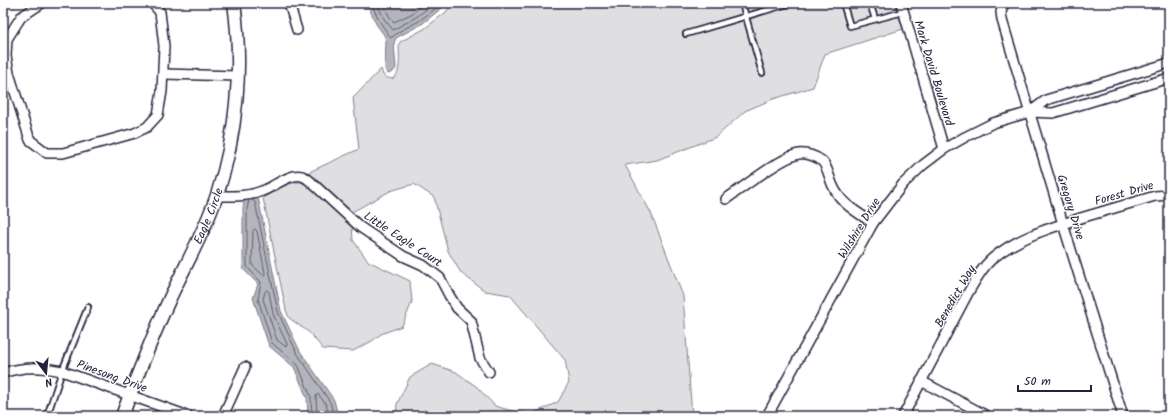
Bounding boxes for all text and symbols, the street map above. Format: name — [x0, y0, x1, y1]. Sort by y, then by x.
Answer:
street label: Mark David Boulevard — [908, 18, 959, 129]
street label: Gregory Drive — [1052, 172, 1090, 243]
street label: Forest Drive — [1092, 176, 1156, 211]
street label: Eagle Circle — [189, 185, 229, 248]
street label: Wilshire Drive — [833, 194, 886, 262]
street label: Little Eagle Court — [360, 207, 446, 272]
street label: Benedict Way — [930, 261, 981, 331]
north arrow — [26, 353, 66, 393]
street label: Pinesong Drive — [74, 355, 150, 398]
scale bar — [1018, 367, 1091, 393]
text: N — [43, 372, 54, 391]
text: 50 m — [1024, 372, 1051, 391]

